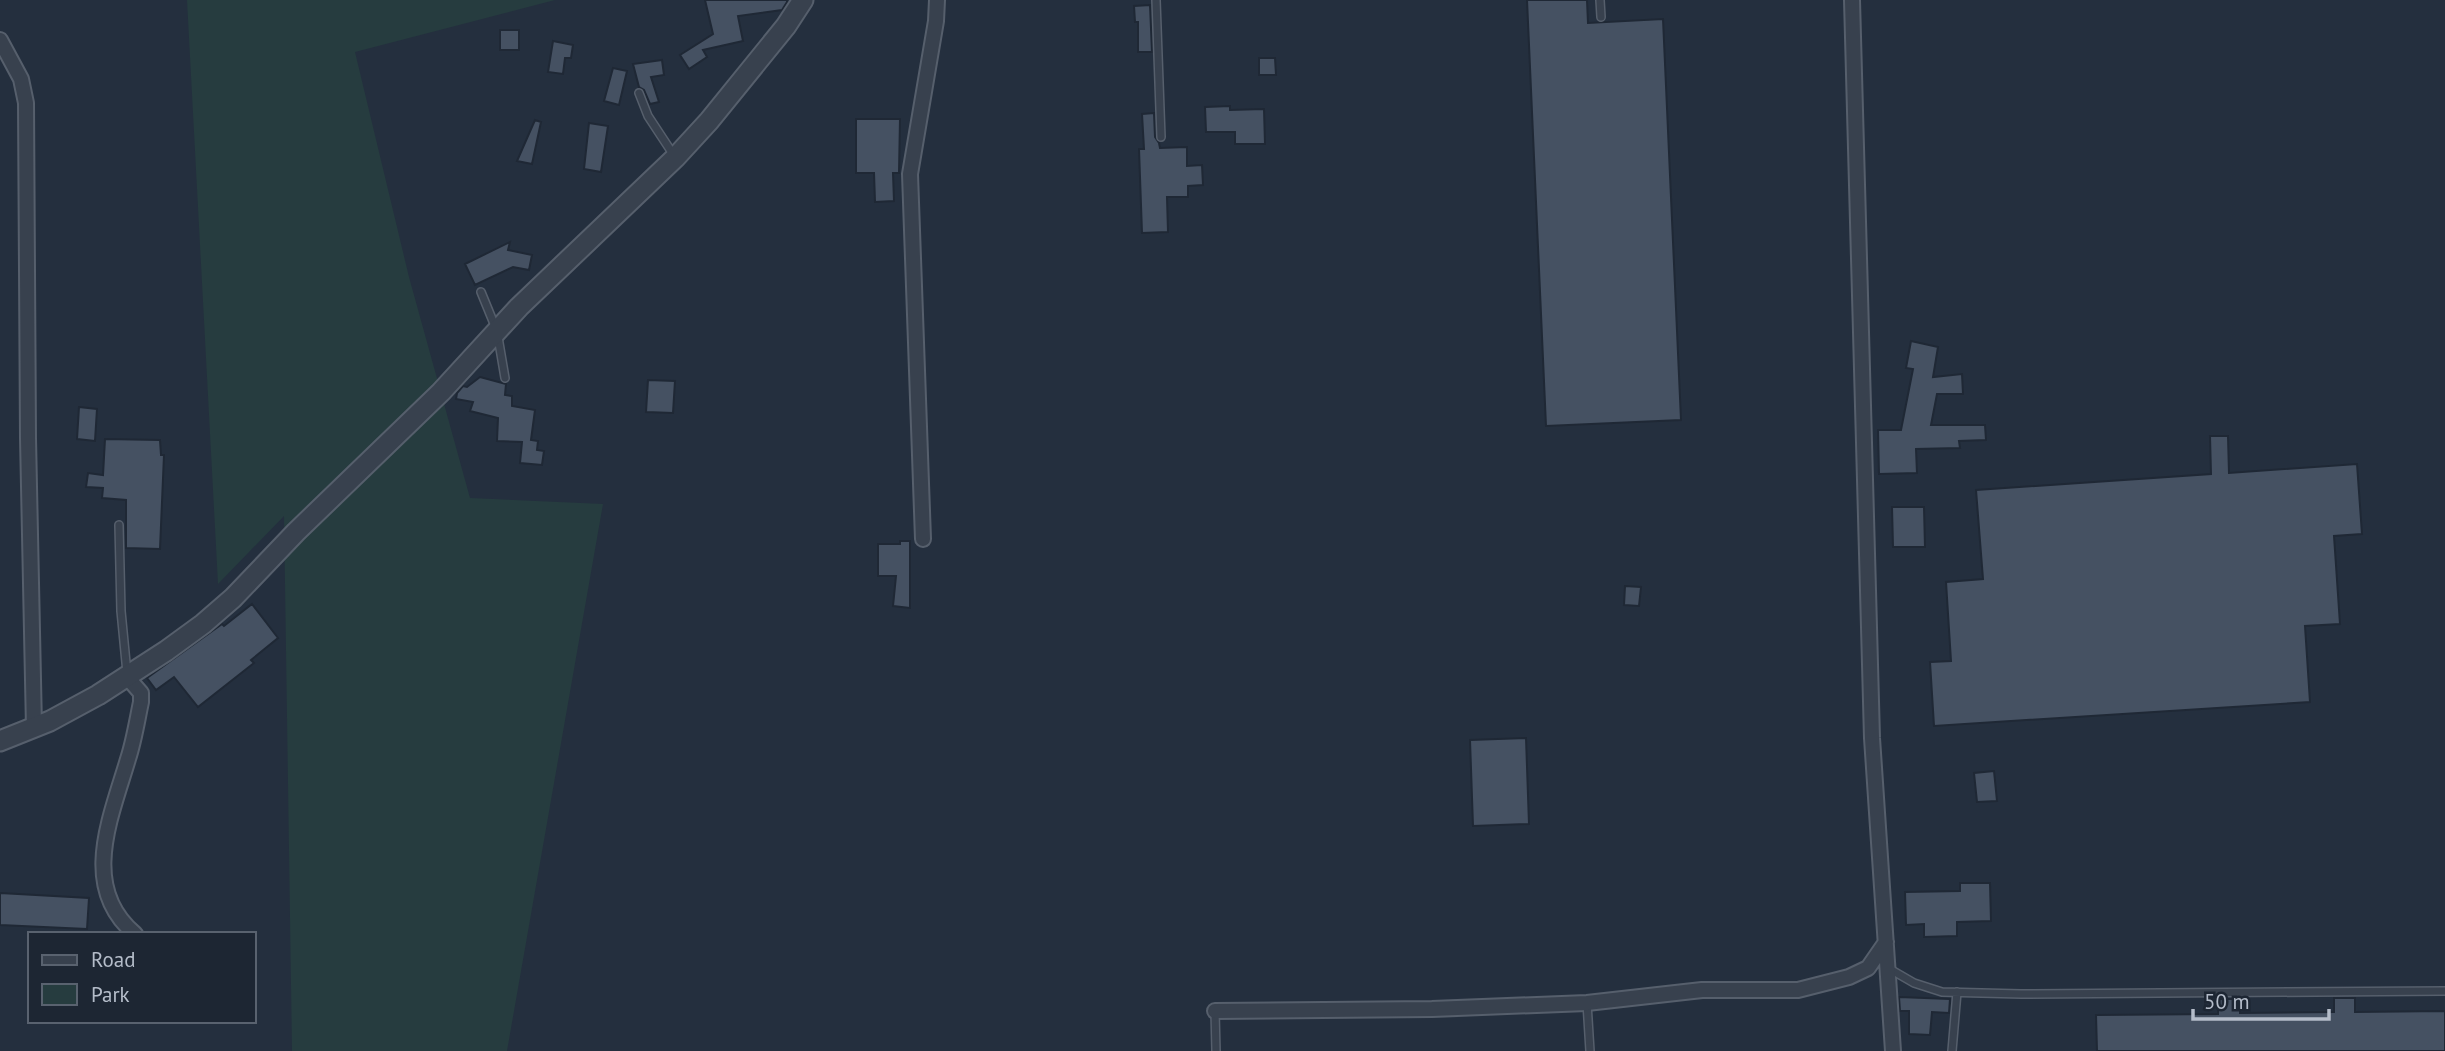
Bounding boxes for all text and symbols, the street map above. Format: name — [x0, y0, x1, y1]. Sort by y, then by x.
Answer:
legend — [28, 932, 256, 1023]
text: Road — [91, 946, 135, 973]
scale bar — [2193, 978, 2330, 1022]
text: Park — [91, 981, 130, 1008]
text: 50 m — [2204, 988, 2250, 1015]

